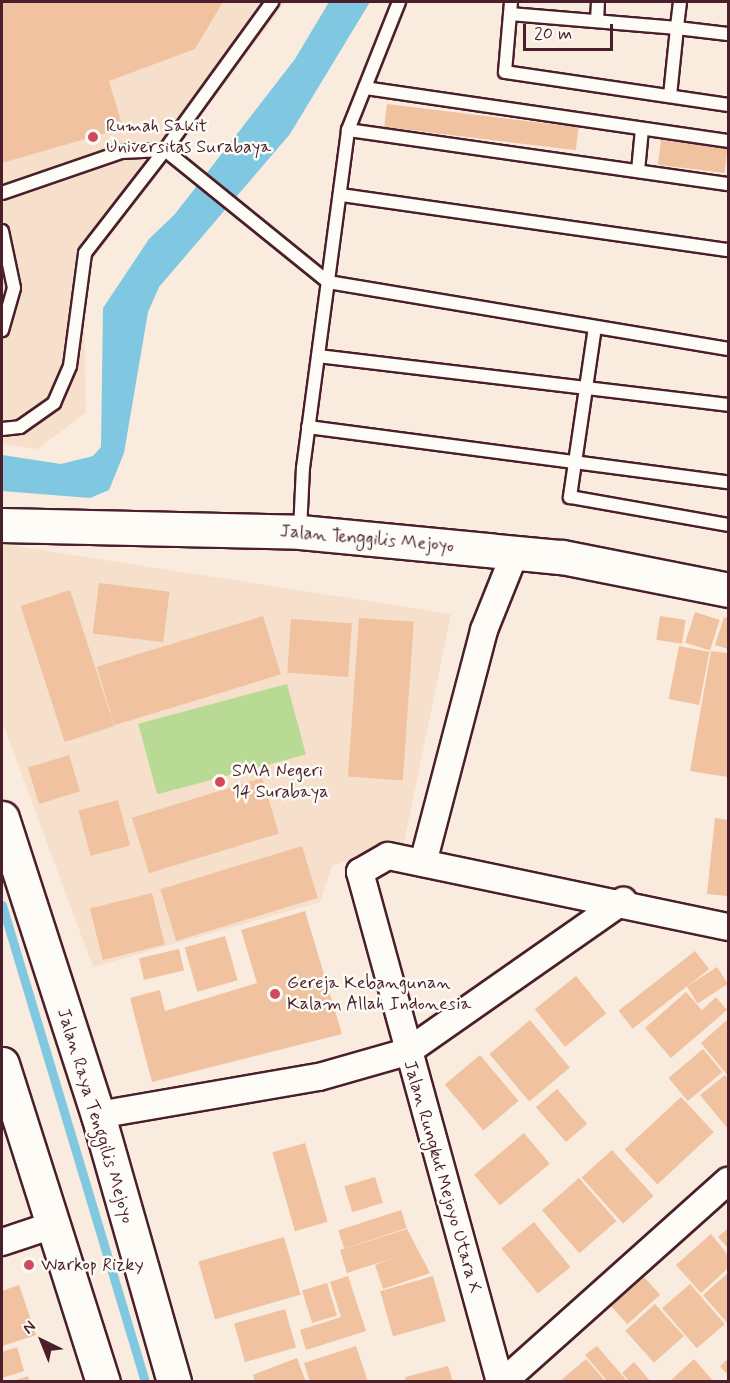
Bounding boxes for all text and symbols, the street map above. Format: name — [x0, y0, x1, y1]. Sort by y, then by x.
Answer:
scale bar — [526, 12, 616, 50]
text: 20 m — [534, 22, 572, 46]
place label: Rumah Sakit Universitas Surabaya — [106, 116, 269, 158]
marker: Rumah Sakit Universitas Surabaya — [84, 128, 102, 146]
street label: Jalan Tenggilis Mejoyo — [278, 521, 456, 557]
place label: SMA Negeri 14 Surabaya — [232, 761, 328, 804]
marker: SMA Negeri 14 Surabaya — [213, 775, 227, 789]
place label: Gereja Kebangunan Kalam Allah Indonesia — [287, 973, 468, 1016]
marker: Gereja Kebangunan Kalam Allah Indonesia — [268, 987, 282, 1001]
street label: Jalan Raya Tenggilis Mejoyo — [53, 1008, 137, 1224]
street label: Jalan Rungkut Mejoyo Utara X — [399, 1059, 485, 1295]
place label: Warkop Rizky — [41, 1254, 144, 1276]
marker: Warkop Rizky — [22, 1258, 36, 1272]
north arrow — [12, 1311, 72, 1371]
text: N — [18, 1316, 40, 1339]

